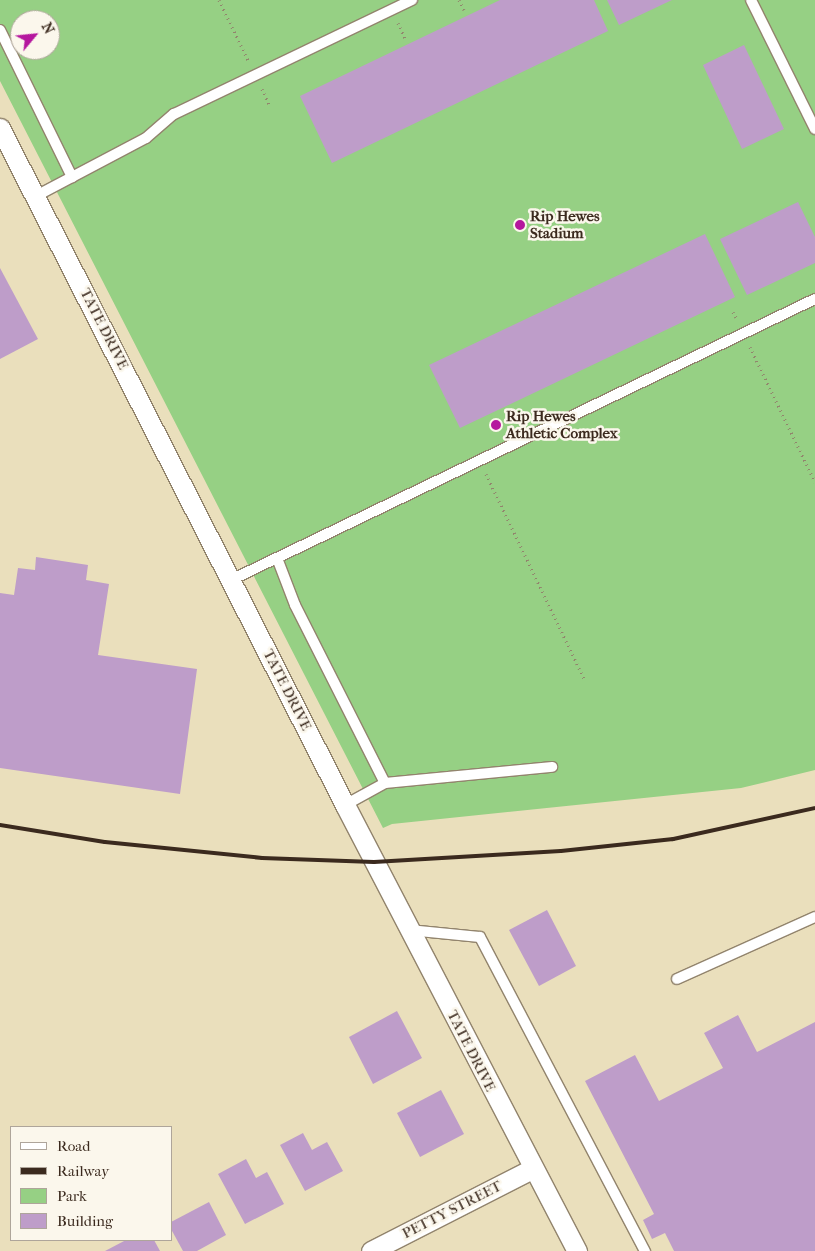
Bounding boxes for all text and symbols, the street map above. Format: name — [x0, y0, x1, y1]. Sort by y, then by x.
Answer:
north arrow — [10, 10, 60, 60]
text: N — [38, 20, 58, 37]
place label: Rip Hewes Stadium — [530, 207, 599, 242]
marker: Rip Hewes Stadium — [514, 219, 526, 231]
street label: TATE DRIVE — [76, 285, 132, 373]
place label: Rip Hewes Athletic Complex — [506, 407, 618, 442]
marker: Rip Hewes Athletic Complex — [490, 419, 502, 431]
street label: TATE DRIVE — [259, 646, 315, 734]
street label: TATE DRIVE — [443, 1007, 499, 1095]
legend — [10, 1126, 172, 1241]
text: Road — [57, 1137, 90, 1155]
text: Railway — [57, 1162, 109, 1180]
street label: PETTY STREET — [399, 1177, 505, 1243]
text: Park — [57, 1187, 87, 1205]
text: Building — [57, 1212, 113, 1230]

